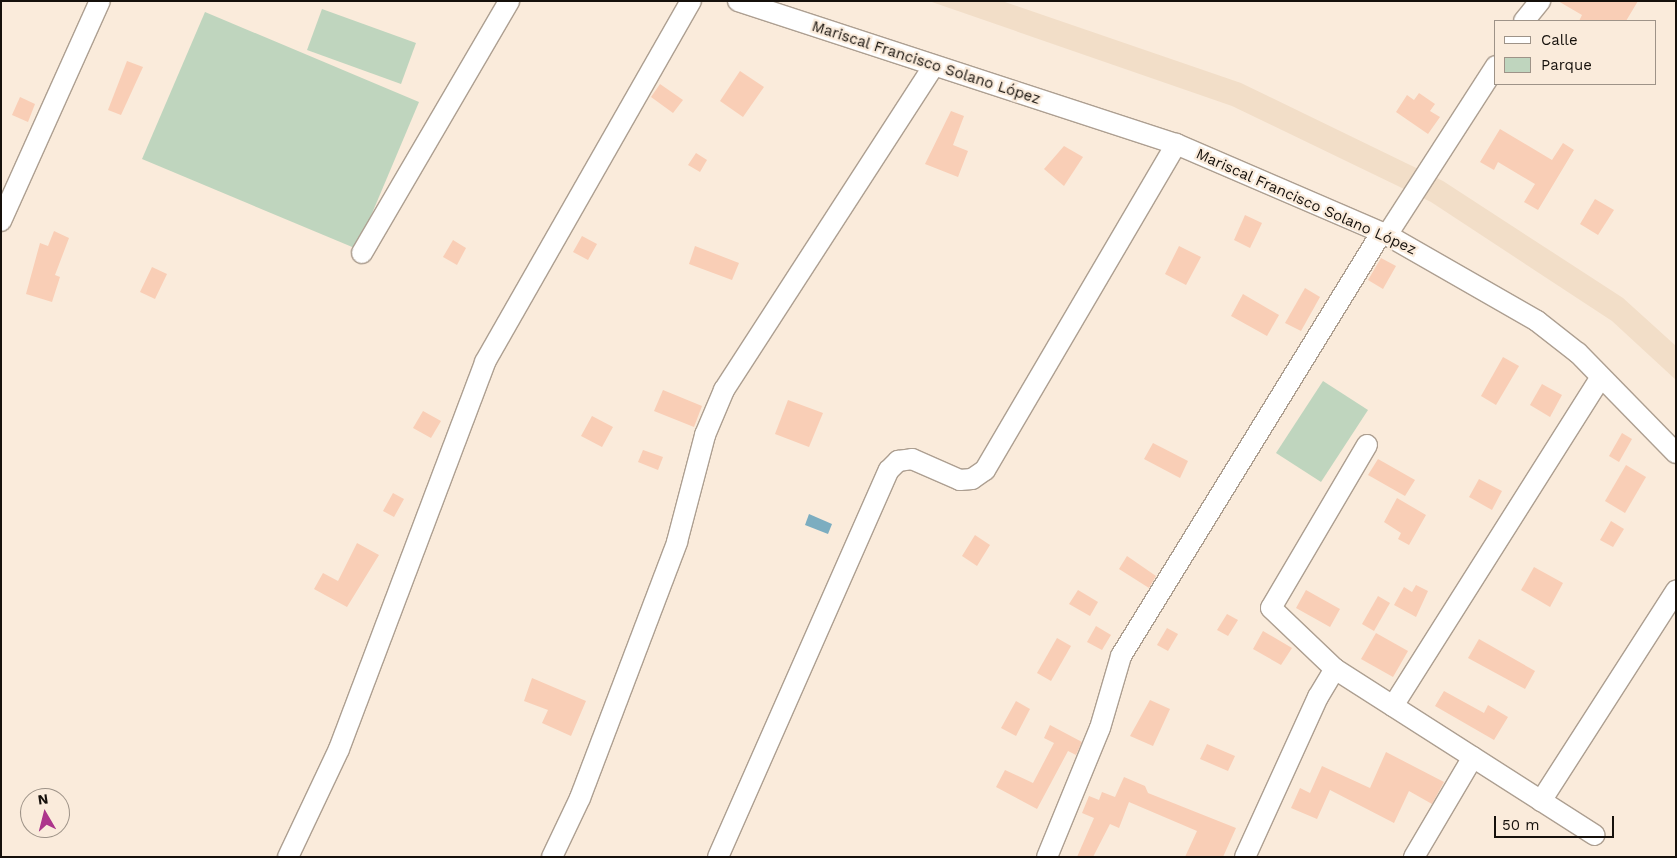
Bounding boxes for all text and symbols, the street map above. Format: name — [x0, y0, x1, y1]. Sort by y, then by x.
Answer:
street label: Mariscal Francisco Solano López — [809, 17, 1043, 109]
legend — [1494, 20, 1657, 85]
text: Calle — [1541, 31, 1578, 49]
text: Parque — [1541, 56, 1592, 74]
street label: Mariscal Francisco Solano López — [1193, 145, 1419, 259]
north arrow — [20, 788, 70, 838]
text: N — [37, 790, 49, 808]
scale bar — [1497, 806, 1617, 838]
text: 50 m — [1502, 816, 1539, 834]

